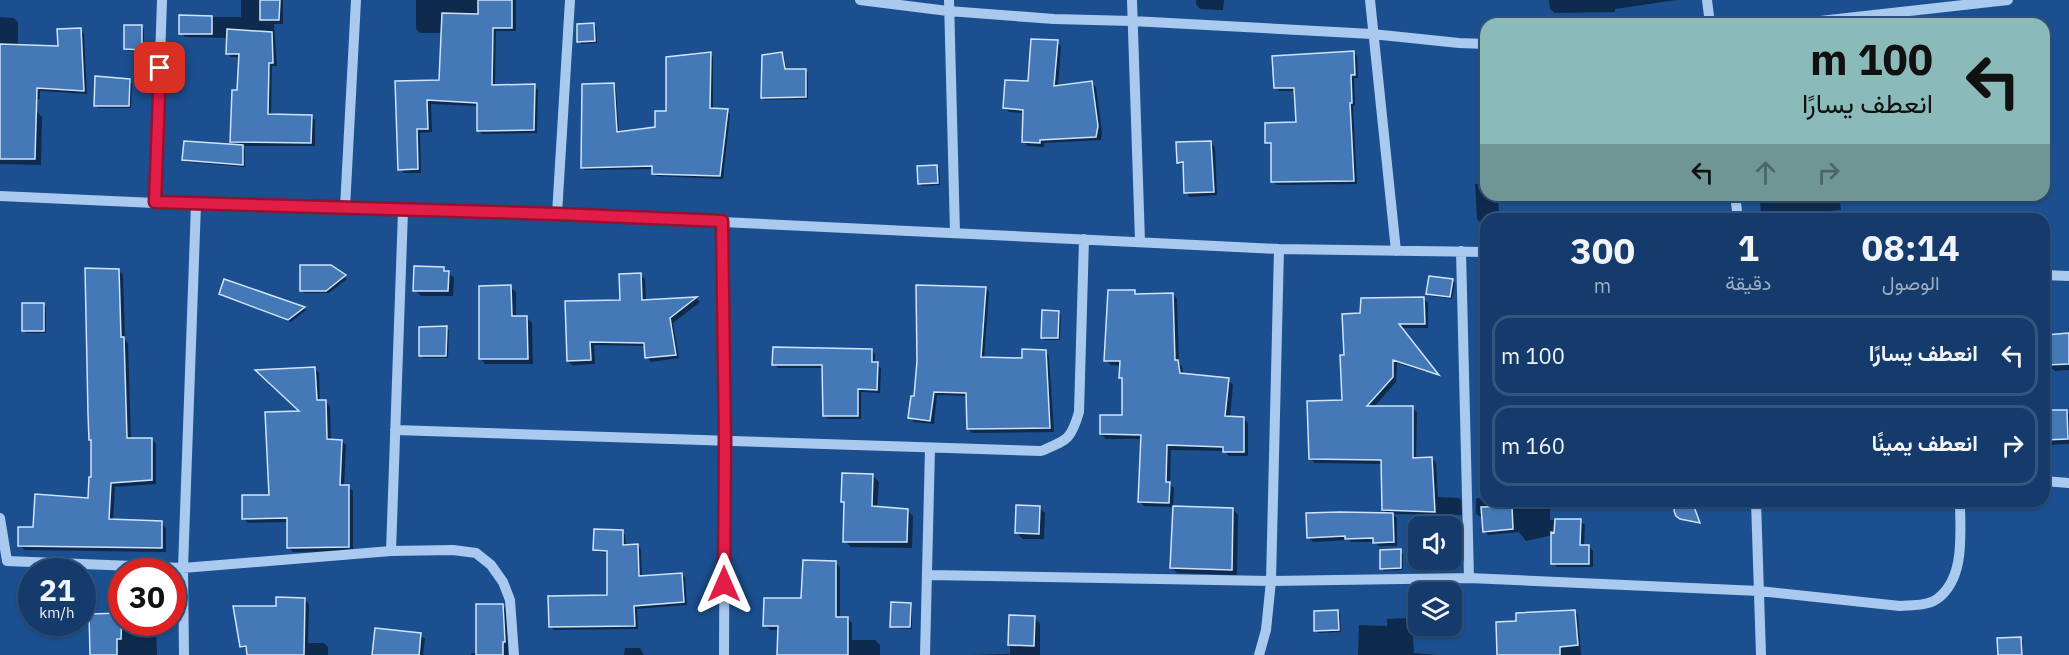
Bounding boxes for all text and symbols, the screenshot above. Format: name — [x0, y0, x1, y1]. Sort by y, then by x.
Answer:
text: 100 m — [1810, 32, 1933, 87]
pin — [134, 42, 185, 93]
icon: left — [1954, 42, 2032, 120]
icon: arrive — [143, 51, 176, 84]
text: انعطف يسارًا — [1802, 85, 1933, 120]
icon: left — [1686, 156, 1719, 189]
icon: ahead — [1749, 156, 1782, 189]
icon: right — [1812, 156, 1845, 189]
text: 1 — [1737, 224, 1759, 271]
text: 08:14 — [1862, 224, 1960, 271]
text: 300 — [1570, 227, 1635, 274]
text: دقيقة — [1725, 269, 1771, 296]
text: الوصول — [1882, 269, 1940, 296]
text: m — [1594, 272, 1611, 299]
text: انعطف يسارًا — [1869, 338, 1978, 367]
icon: left — [1996, 339, 2029, 372]
text: 100 m — [1501, 341, 1565, 370]
text: انعطف يمينًا — [1871, 428, 1978, 457]
icon: right — [1996, 429, 2029, 462]
text: 160 m — [1501, 431, 1565, 460]
map controls — [1408, 516, 1462, 636]
button: sound — [1408, 516, 1462, 570]
position arrow — [692, 552, 756, 616]
speed limit sign: 30 — [108, 558, 186, 636]
text: 21 — [39, 570, 75, 609]
button: layers — [1408, 582, 1462, 636]
text: km/h — [39, 603, 75, 622]

